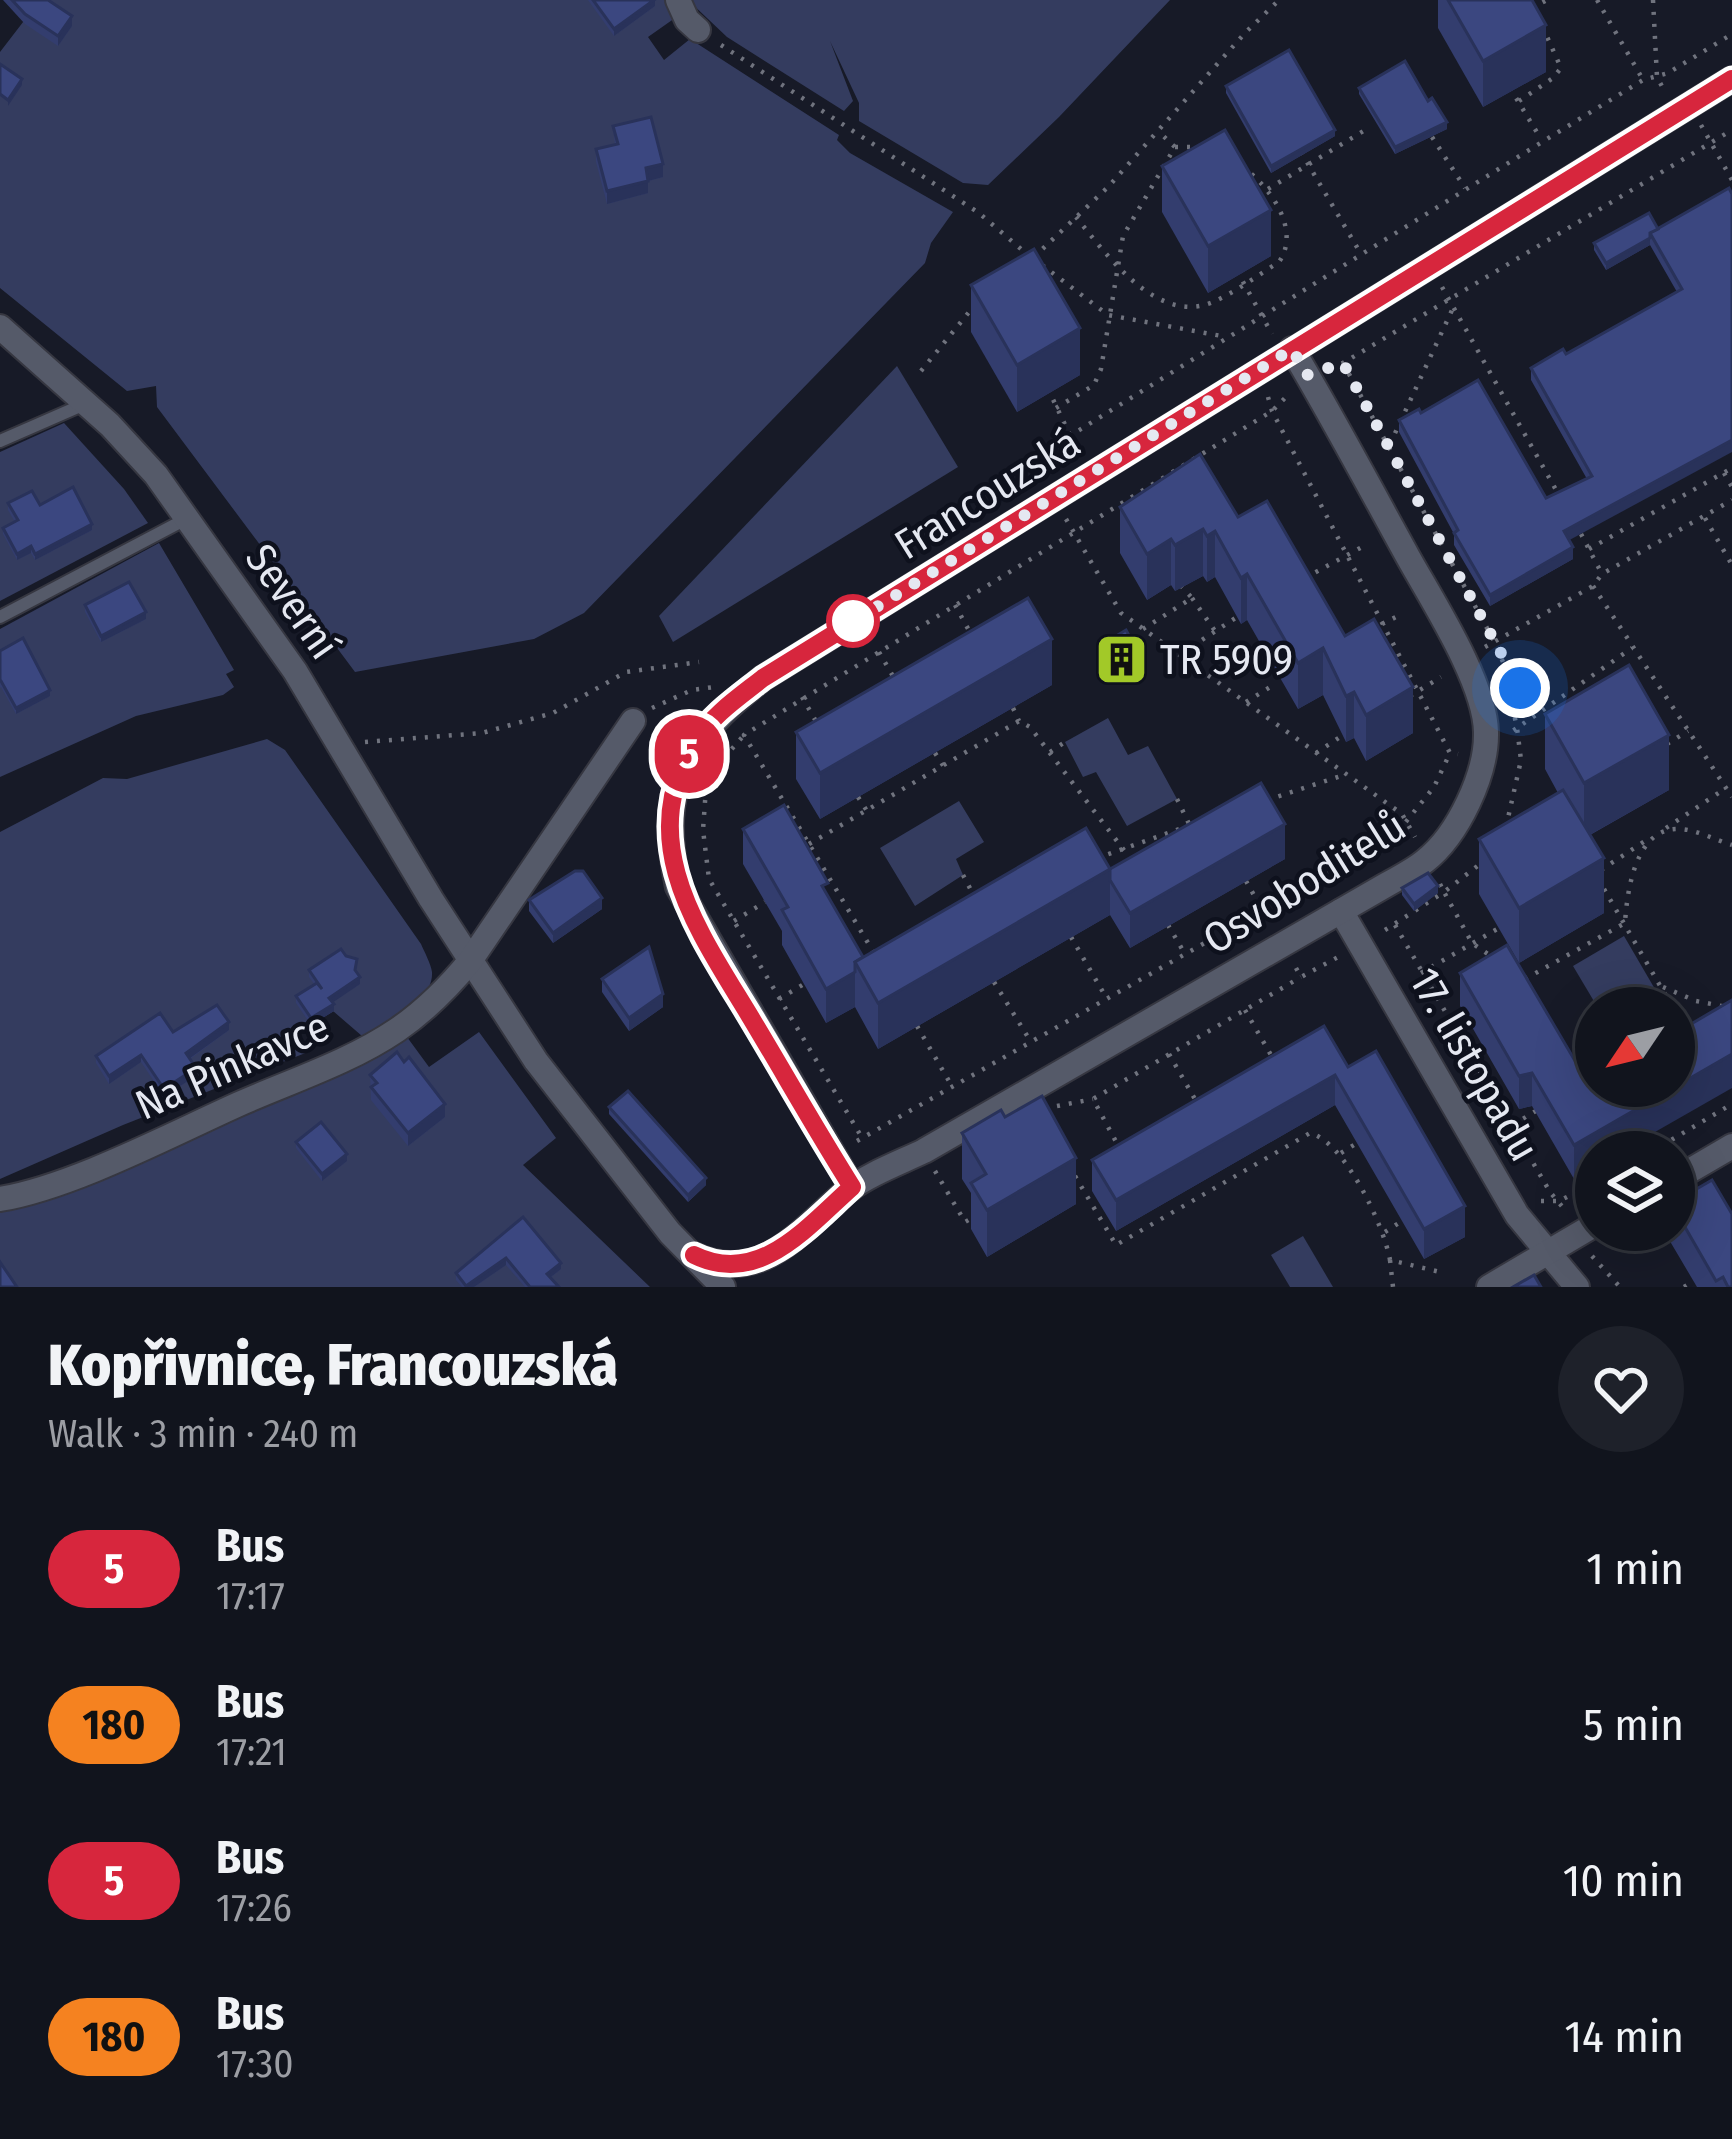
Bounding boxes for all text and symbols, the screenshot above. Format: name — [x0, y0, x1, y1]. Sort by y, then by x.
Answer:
street label: Francouzská — [886, 418, 1089, 570]
street label: Severní — [235, 535, 349, 668]
unlabelled marker — [828, 596, 878, 646]
building icon: TR 5909 — [1093, 631, 1149, 687]
place label: TR 5909 — [1160, 635, 1293, 685]
your location — [1490, 658, 1550, 718]
line badge: 5 — [650, 715, 728, 793]
text: 5 — [679, 729, 699, 779]
street label: Osvoboditelů — [1194, 801, 1415, 965]
street label: 17. listopadu — [1399, 959, 1549, 1170]
north arrow — [1575, 987, 1695, 1107]
map controls — [1575, 987, 1695, 1251]
street label: Na Pinkavce — [128, 1001, 337, 1131]
button: layers — [1575, 1131, 1695, 1251]
button: heart — [1558, 1326, 1684, 1452]
text: Kopřivnice, Francouzská — [48, 1332, 618, 1400]
text: Walk · 3 min · 240 m — [48, 1411, 358, 1457]
text: Bus — [216, 1519, 284, 1573]
text: 1 min — [1586, 1542, 1684, 1596]
text: 5 — [104, 1544, 124, 1594]
text: 17:17 — [216, 1573, 285, 1619]
text: Bus — [216, 1675, 284, 1729]
text: 5 min — [1583, 1698, 1684, 1752]
text: 180 — [83, 1700, 145, 1750]
text: 17:21 — [216, 1729, 287, 1775]
text: Bus — [216, 1831, 284, 1885]
text: 10 min — [1563, 1854, 1684, 1908]
text: 5 — [104, 1856, 124, 1906]
text: 17:26 — [216, 1885, 292, 1931]
text: Bus — [216, 1987, 284, 2041]
text: 14 min — [1564, 2010, 1684, 2064]
text: 180 — [83, 2012, 145, 2062]
text: 17:30 — [216, 2041, 294, 2087]

